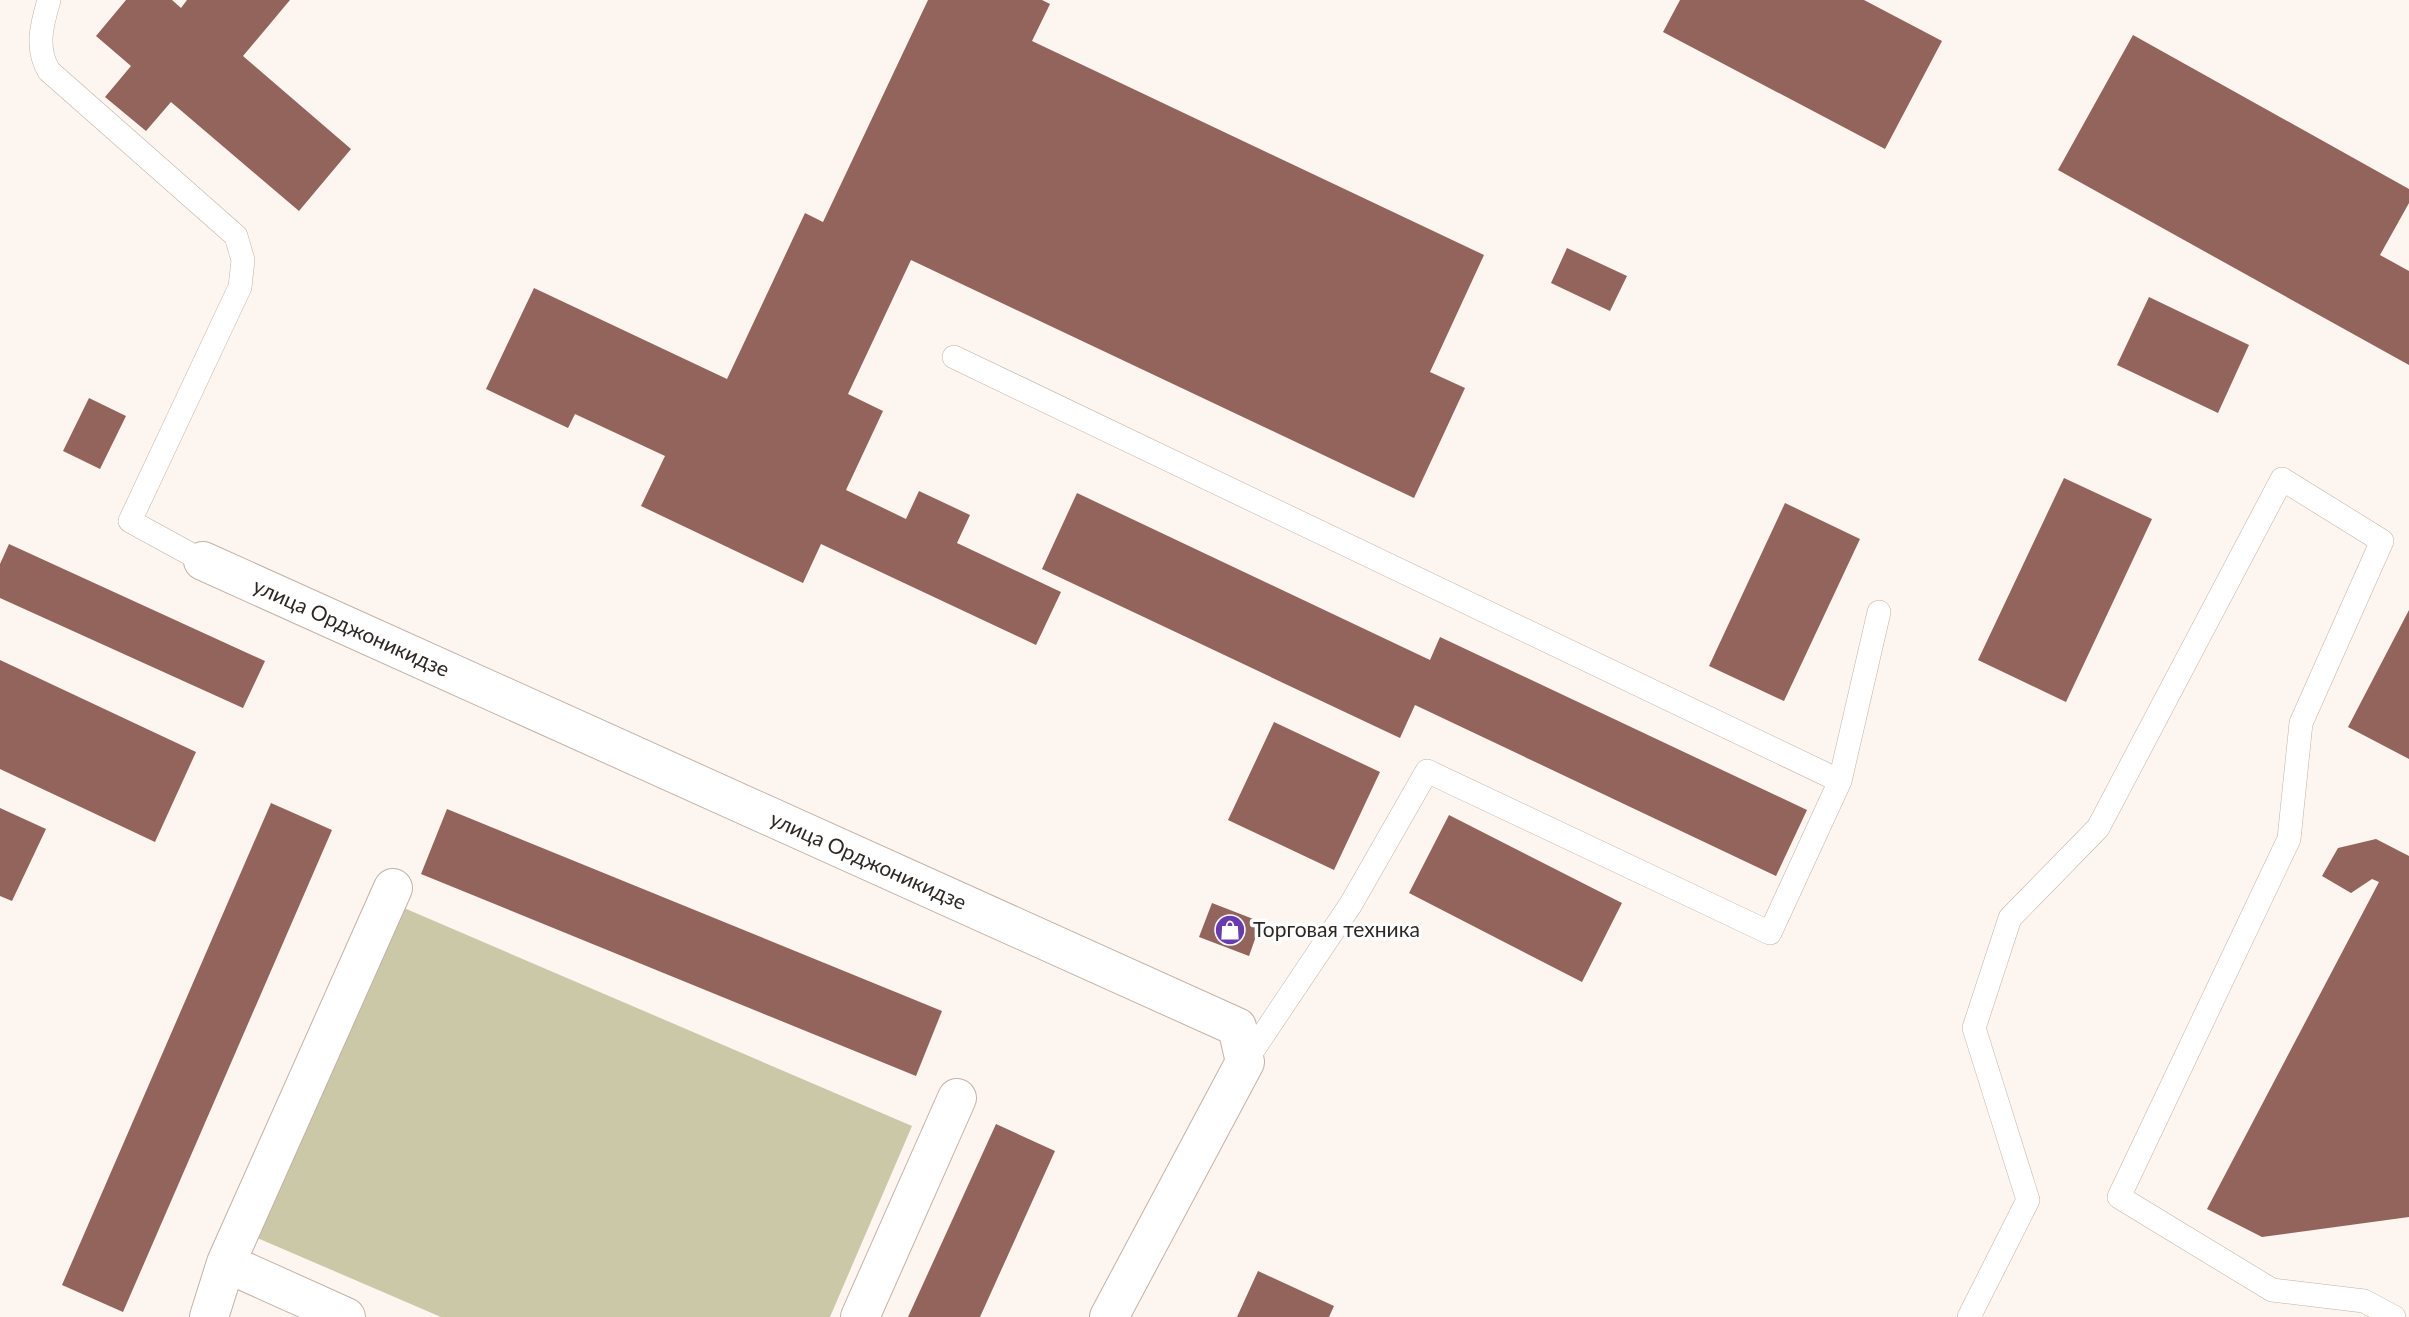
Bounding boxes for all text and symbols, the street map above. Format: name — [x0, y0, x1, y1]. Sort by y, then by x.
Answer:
street label: улица Орджоникидзе — [250, 572, 454, 681]
street label: улица Орджоникидзе — [767, 805, 971, 914]
shop icon: Торговая техника — [1213, 913, 1247, 947]
place label: Торговая техника — [1253, 916, 1420, 941]

